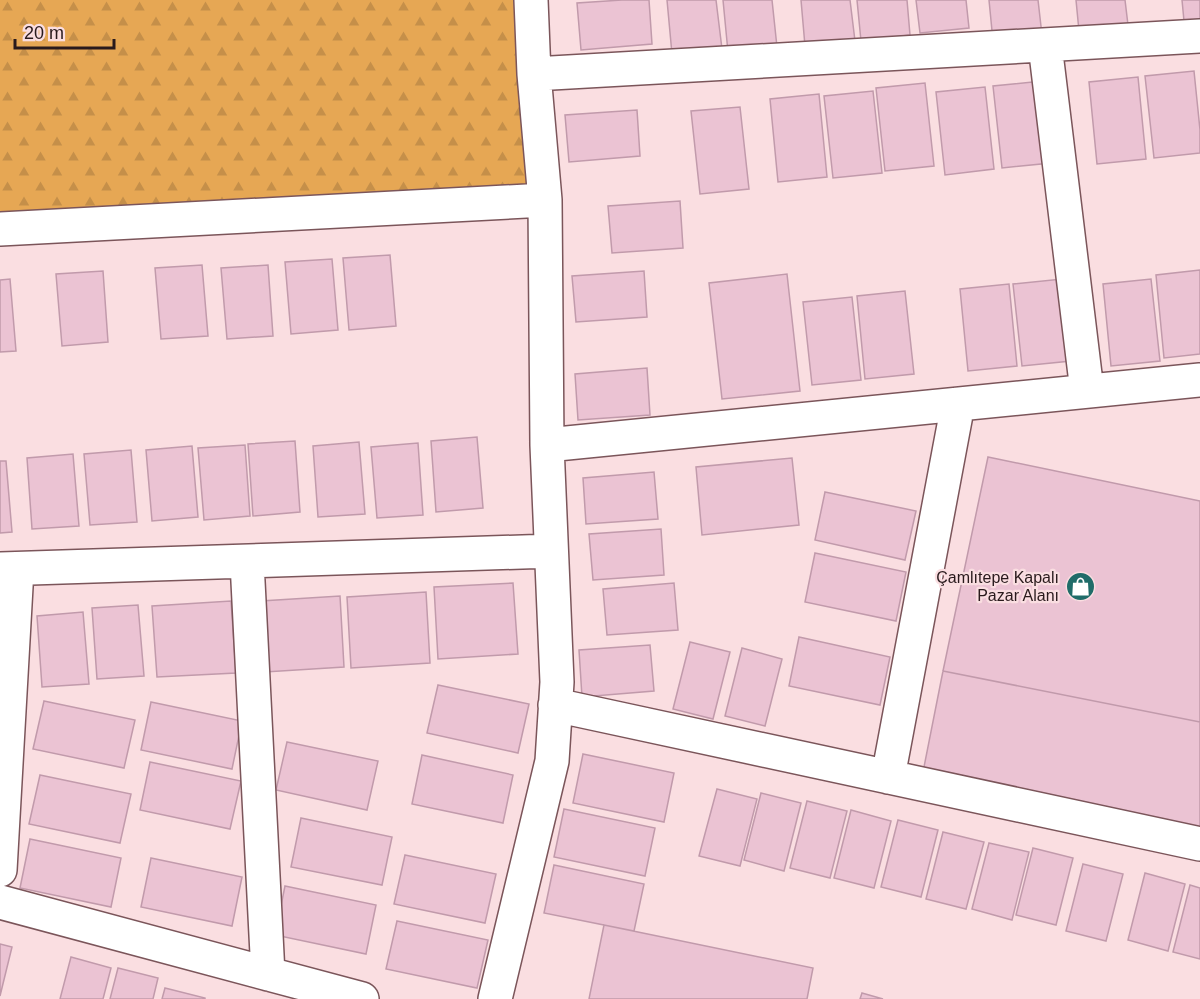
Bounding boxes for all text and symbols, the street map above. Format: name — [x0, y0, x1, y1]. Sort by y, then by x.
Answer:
scale bar — [15, 12, 114, 50]
text: 20 m — [24, 23, 64, 43]
place label: Çamlıtepe Kapalı Pazar Alanı — [936, 569, 1059, 604]
shop icon: Çamlıtepe Kapalı Pazar Alanı — [1064, 570, 1096, 602]

